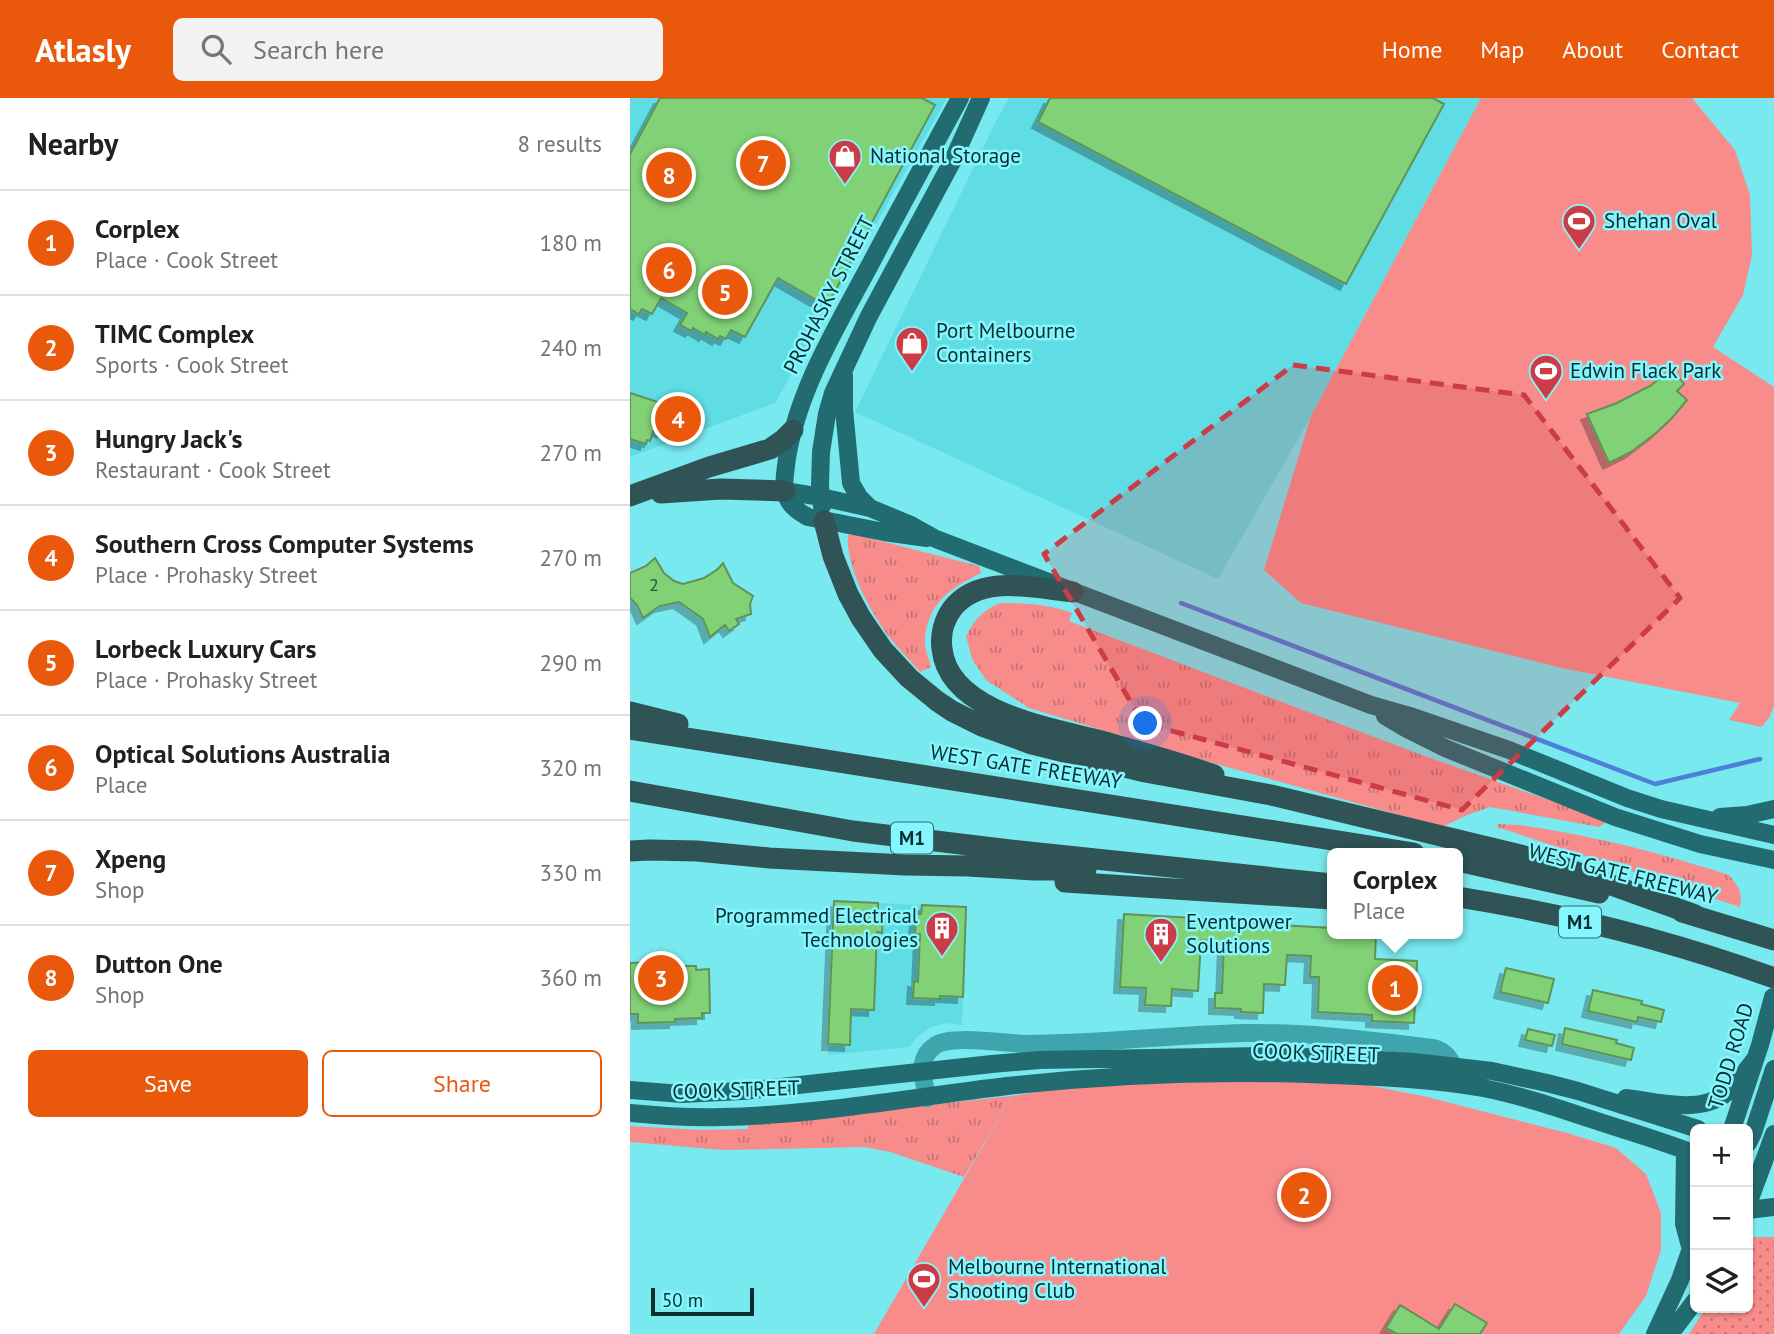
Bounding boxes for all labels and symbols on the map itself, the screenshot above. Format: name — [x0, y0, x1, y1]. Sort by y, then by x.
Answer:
pin: 7 — [740, 137, 786, 189]
shop icon: National Storage — [826, 137, 864, 186]
place label: National Storage — [870, 142, 1021, 169]
pin: 8 — [646, 149, 692, 201]
sports icon: Shehan Oval — [1560, 202, 1598, 251]
place label: Shehan Oval — [1604, 207, 1717, 234]
street label: PROHASKY STREET — [777, 211, 880, 378]
pin: 6 — [646, 244, 692, 296]
pin: 5 — [702, 266, 748, 318]
place label: Port Melbourne Containers — [936, 317, 1075, 368]
shop icon: Port Melbourne Containers — [893, 324, 931, 373]
sports icon: Edwin Flack Park — [1527, 352, 1565, 401]
place label: Edwin Flack Park — [1570, 357, 1721, 384]
pin: 4 — [655, 393, 701, 445]
house number: 2 — [649, 573, 659, 596]
your location — [1128, 706, 1162, 740]
street label: WEST GATE FREEWAY — [928, 738, 1124, 795]
road number: M1 — [891, 822, 933, 853]
street label: WEST GATE FREEWAY — [1526, 837, 1721, 910]
place label: Programmed Electrical Technologies — [715, 902, 918, 953]
road number: M1 — [1559, 906, 1601, 937]
place label: Eventpower Solutions — [1186, 908, 1292, 959]
building icon: Programmed Electrical Technologies — [923, 909, 961, 958]
building icon: Eventpower Solutions — [1142, 915, 1180, 964]
pin: 3 — [638, 952, 684, 1004]
pin: 1 — [1372, 962, 1418, 1014]
street label: TODD ROAD — [1702, 1000, 1759, 1112]
street label: COOK STREET — [1252, 1037, 1381, 1068]
street label: COOK STREET — [672, 1074, 800, 1105]
pin: 2 — [1281, 1169, 1327, 1221]
place label: Melbourne International Shooting Club — [948, 1253, 1166, 1304]
sports icon: Melbourne International Shooting Club — [905, 1260, 943, 1309]
scale bar — [651, 1285, 754, 1317]

